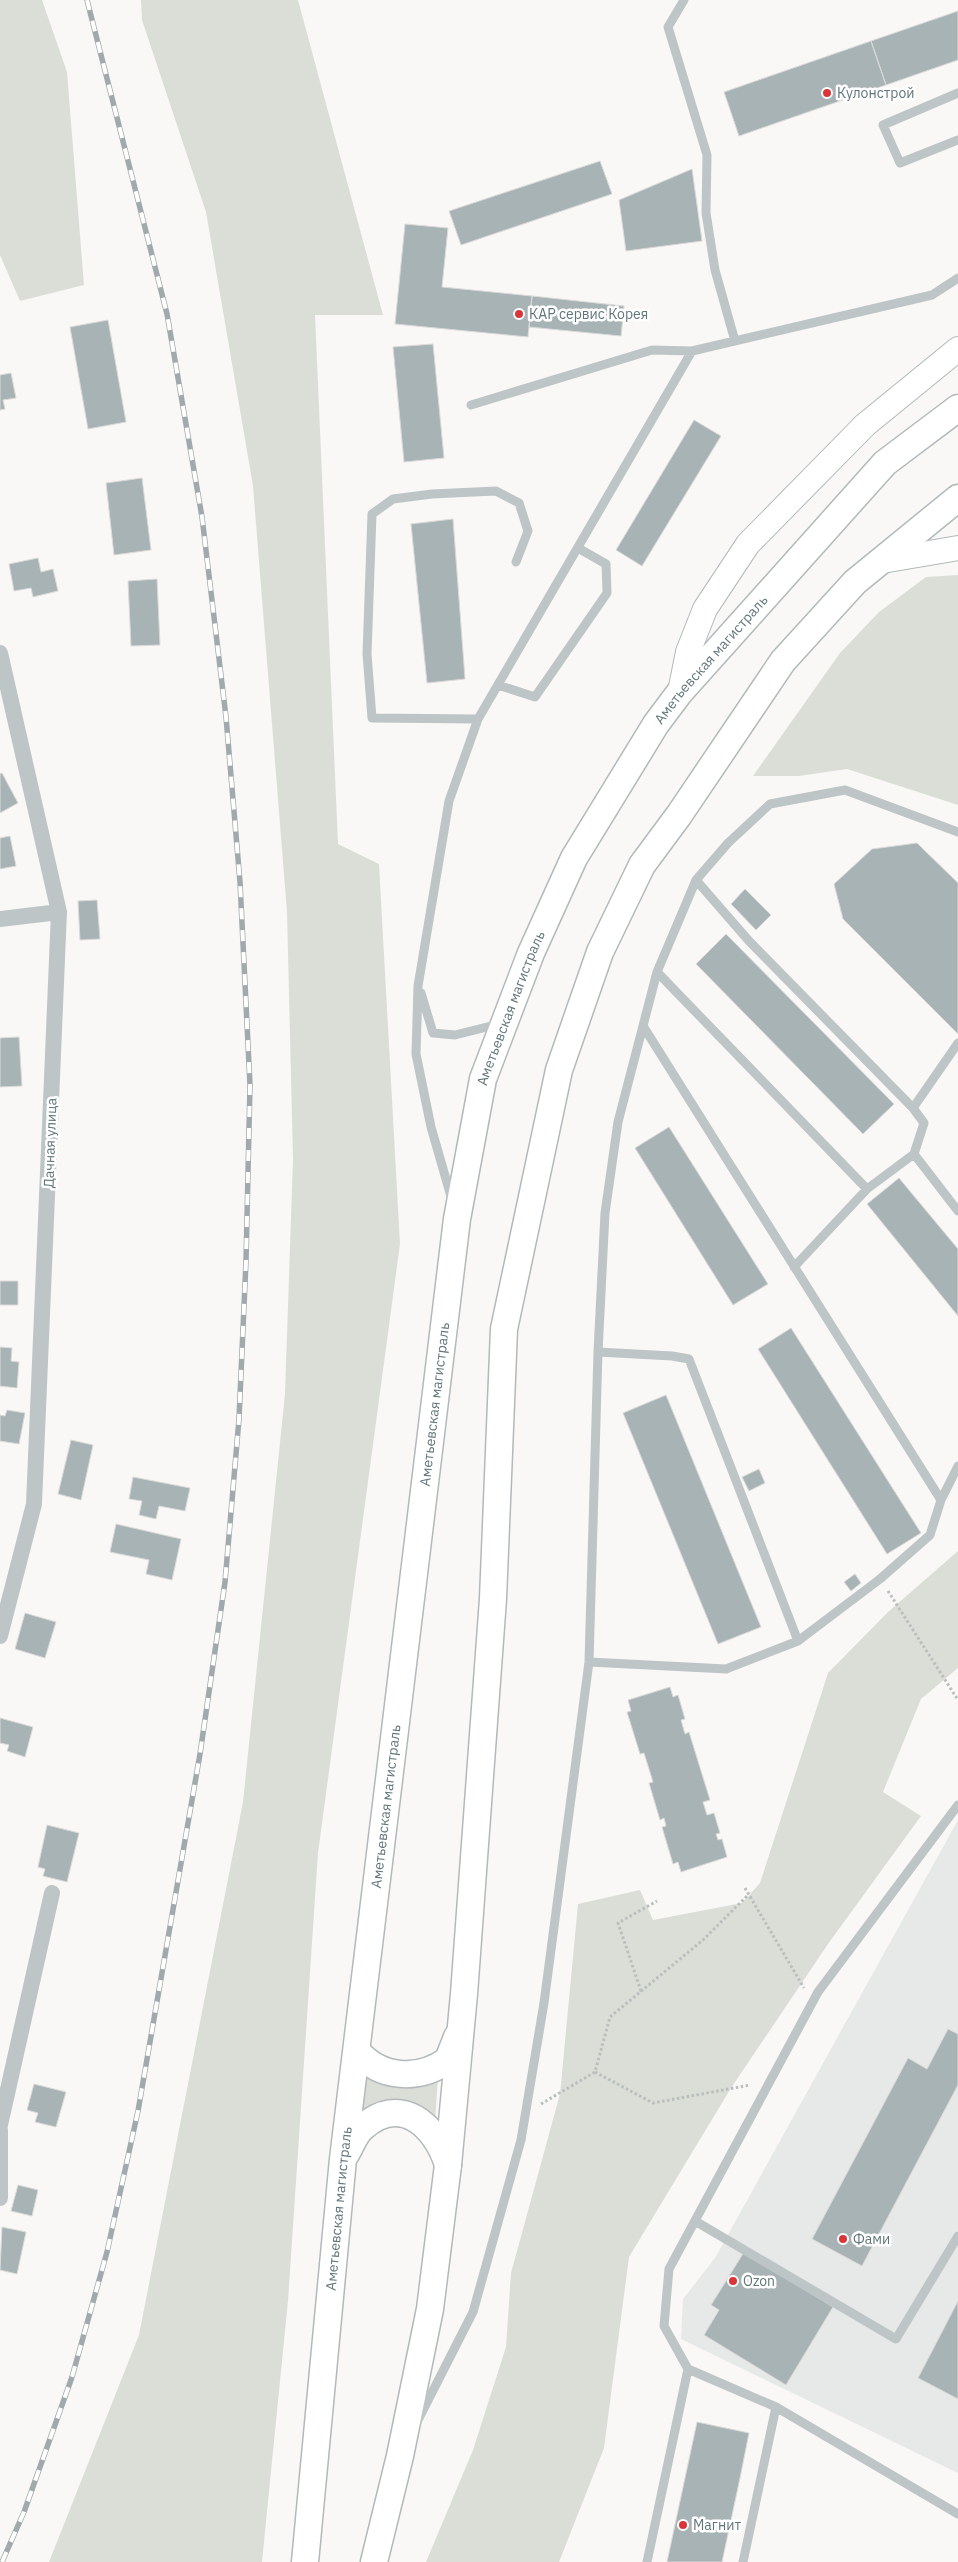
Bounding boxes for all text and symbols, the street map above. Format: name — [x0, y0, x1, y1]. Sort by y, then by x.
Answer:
place label: Кулонстрой — [837, 84, 915, 102]
marker: Кулонстрой — [821, 87, 833, 99]
place label: КАР сервис Корея — [529, 305, 648, 323]
marker: КАР сервис Корея — [513, 308, 525, 320]
street label: Аметьевская магистраль — [650, 591, 771, 728]
street label: Аметьевская магистраль — [473, 928, 549, 1087]
street label: Дачная улица — [39, 1097, 61, 1188]
street label: Аметьевская магистраль — [416, 1321, 453, 1487]
street label: Аметьевская магистраль — [367, 1723, 405, 1889]
street label: Аметьевская магистраль — [322, 2126, 356, 2291]
place label: Фами — [853, 2230, 890, 2248]
marker: Фами — [837, 2233, 849, 2245]
place label: Ozon — [743, 2272, 775, 2290]
marker: Ozon — [727, 2275, 739, 2287]
place label: Магнит — [693, 2516, 741, 2534]
marker: Магнит — [677, 2519, 689, 2531]

